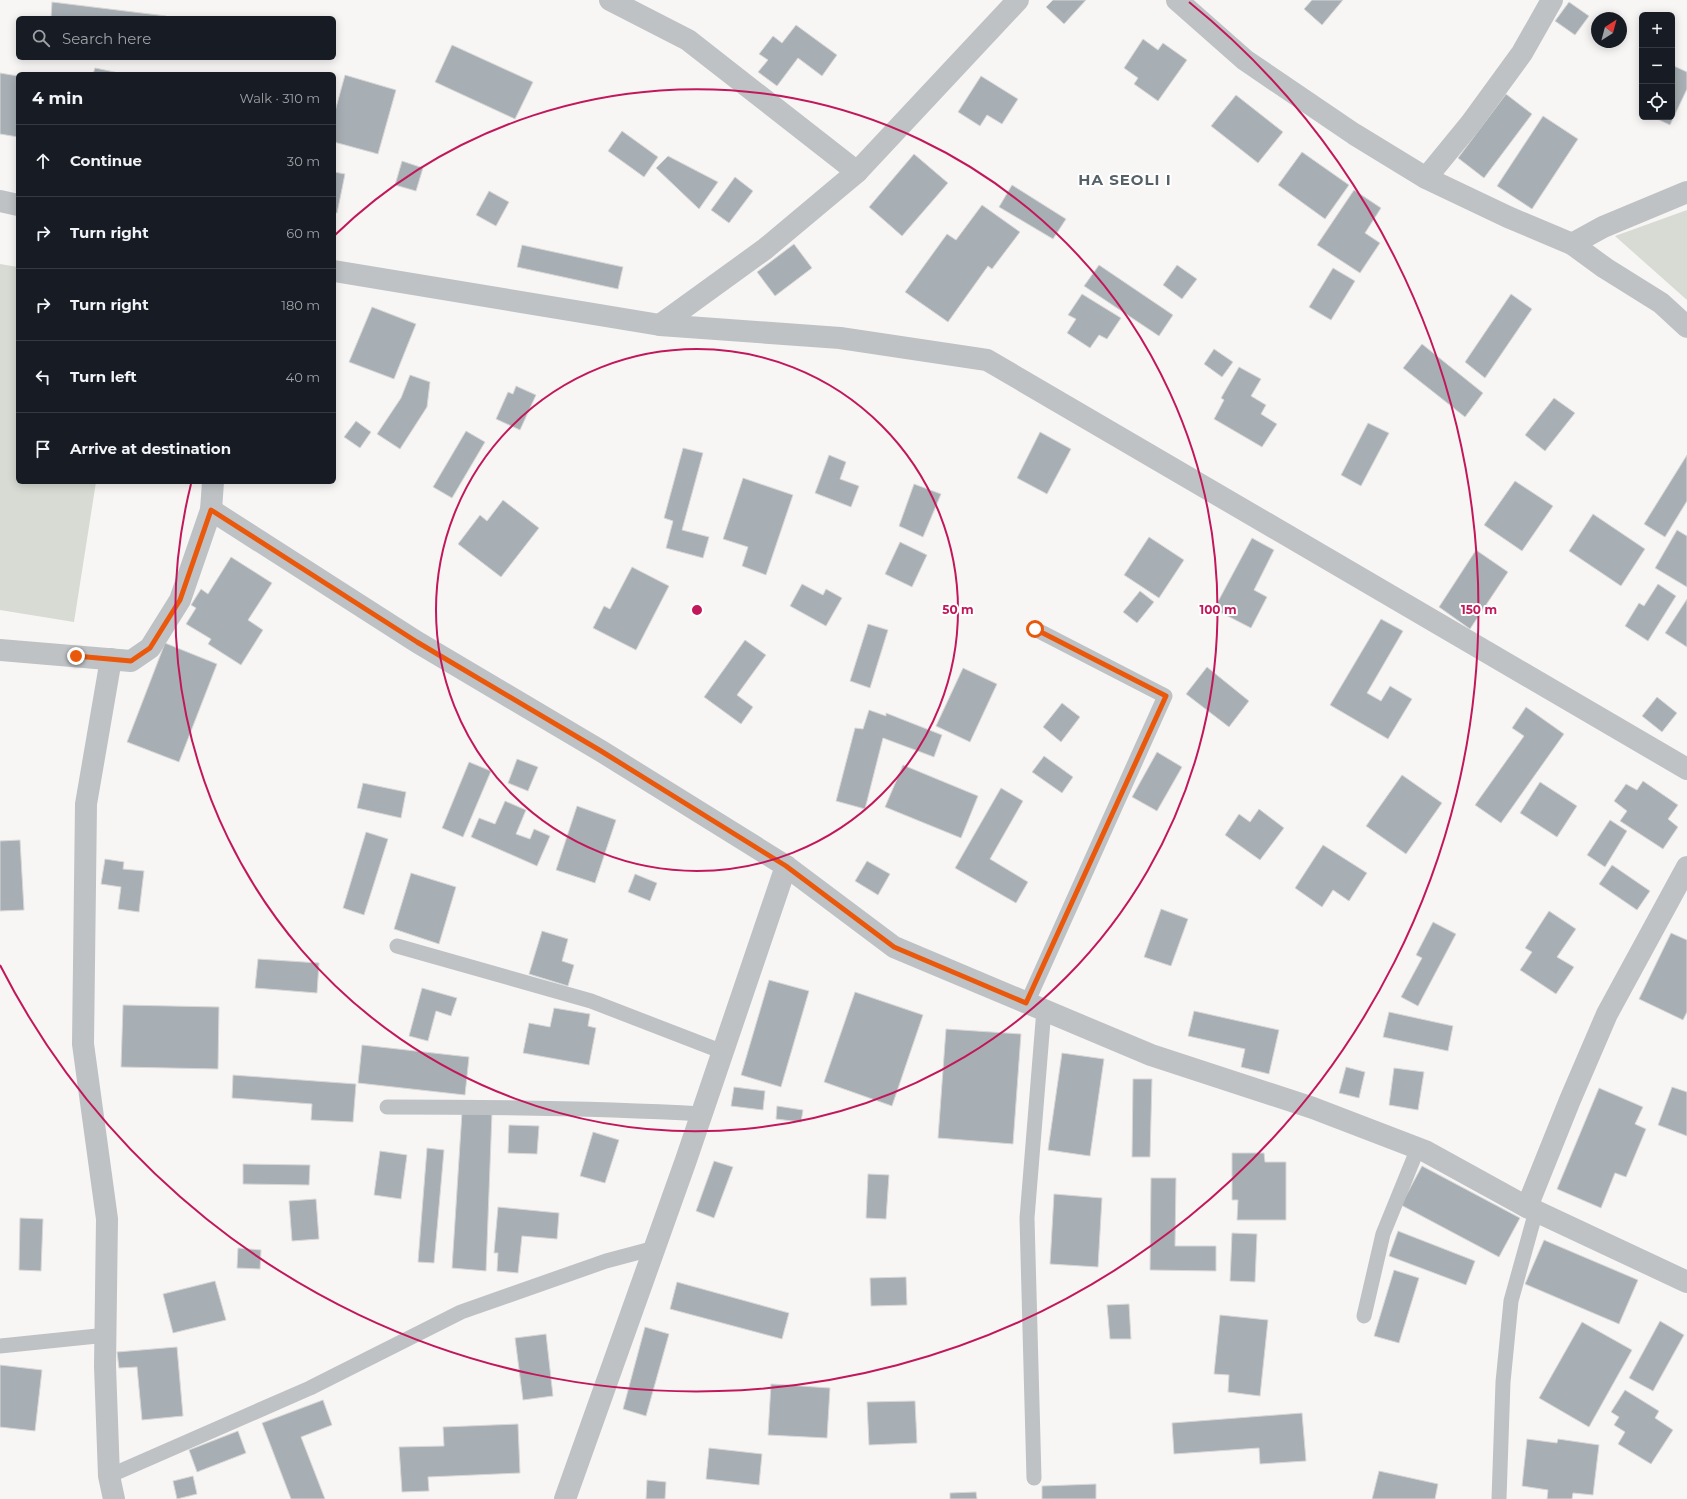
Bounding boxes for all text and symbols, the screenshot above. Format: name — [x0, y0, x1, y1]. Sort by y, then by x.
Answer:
north arrow — [1591, 12, 1627, 48]
map controls — [1639, 12, 1675, 120]
button: + — [1639, 12, 1675, 48]
search box — [16, 16, 336, 60]
icon: search — [30, 27, 52, 49]
text: Search here — [62, 29, 151, 48]
button: − — [1639, 48, 1675, 84]
button: locate — [1639, 84, 1675, 120]
text: 4 min — [32, 88, 83, 108]
text: Walk · 310 m — [239, 90, 320, 106]
icon: ahead — [32, 150, 54, 172]
text: Continue — [70, 151, 142, 170]
text: 30 m — [287, 153, 320, 169]
district label: HA SEOLI I — [1078, 170, 1172, 189]
icon: right — [32, 222, 54, 244]
text: Turn right — [70, 223, 149, 242]
text: 60 m — [286, 225, 320, 241]
icon: right — [32, 294, 54, 316]
text: Turn right — [70, 295, 149, 314]
text: 180 m — [281, 297, 320, 313]
icon: left — [32, 366, 54, 388]
text: Turn left — [70, 367, 137, 386]
text: 40 m — [286, 369, 320, 385]
icon: arrive — [32, 438, 54, 460]
text: Arrive at destination — [70, 439, 231, 458]
text: 50 m — [942, 602, 974, 617]
text: 100 m — [1200, 602, 1236, 617]
text: 150 m — [1461, 602, 1497, 617]
centre of rings — [690, 603, 704, 617]
route start — [1026, 620, 1044, 638]
route end — [67, 647, 85, 665]

